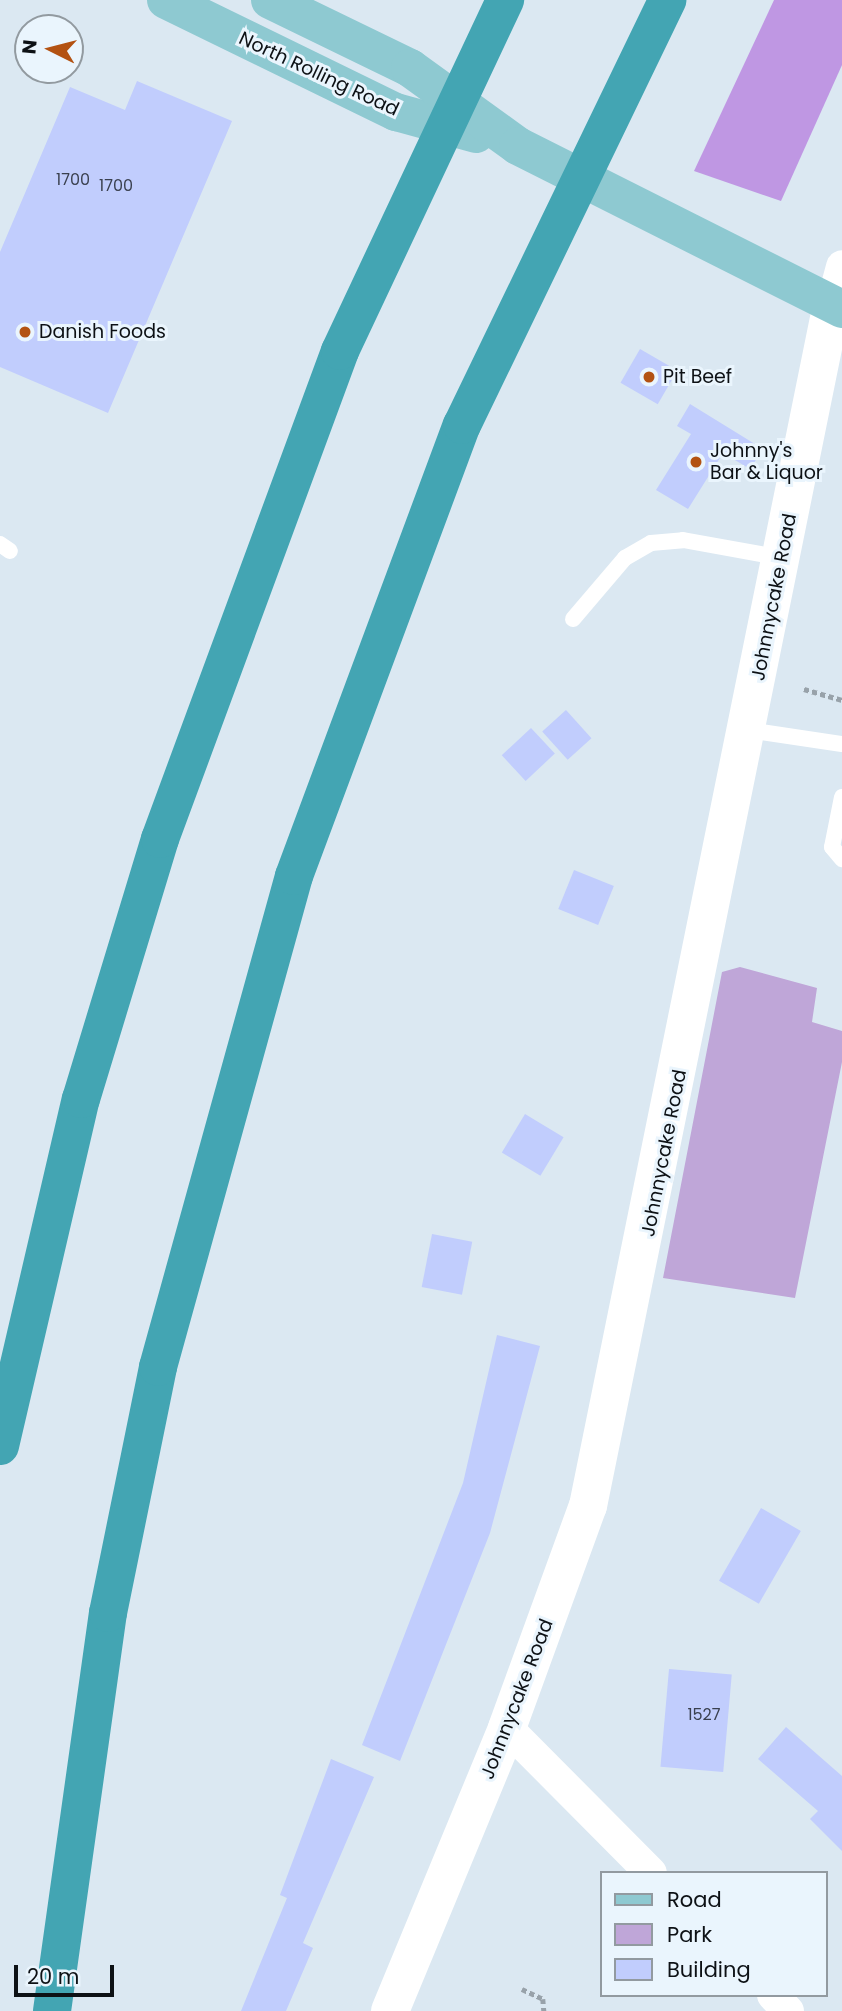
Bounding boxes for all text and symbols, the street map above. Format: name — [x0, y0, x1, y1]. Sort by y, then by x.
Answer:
north arrow — [14, 14, 84, 84]
street label: North Rolling Road — [235, 27, 403, 121]
text: N — [15, 38, 44, 55]
house number: 1700 — [56, 170, 90, 190]
house number: 1700 — [99, 176, 133, 196]
place label: Danish Foods — [39, 321, 166, 343]
marker: Danish Foods — [17, 324, 33, 340]
place label: Pit Beef — [663, 366, 732, 388]
marker: Pit Beef — [641, 369, 657, 385]
place label: Johnny's Bar & Liquor — [710, 440, 823, 484]
marker: Johnny's Bar & Liquor — [688, 454, 704, 470]
street label: Johnnycake Road — [747, 511, 801, 683]
street label: Johnnycake Road — [637, 1067, 691, 1239]
street label: Johnnycake Road — [476, 1616, 558, 1782]
house number: 1527 — [687, 1705, 721, 1725]
legend — [600, 1871, 828, 1997]
text: Road — [667, 1885, 722, 1914]
text: Park — [667, 1920, 712, 1949]
scale bar — [18, 1952, 117, 1996]
text: Building — [667, 1955, 751, 1984]
text: 20 m — [27, 1962, 80, 1991]

